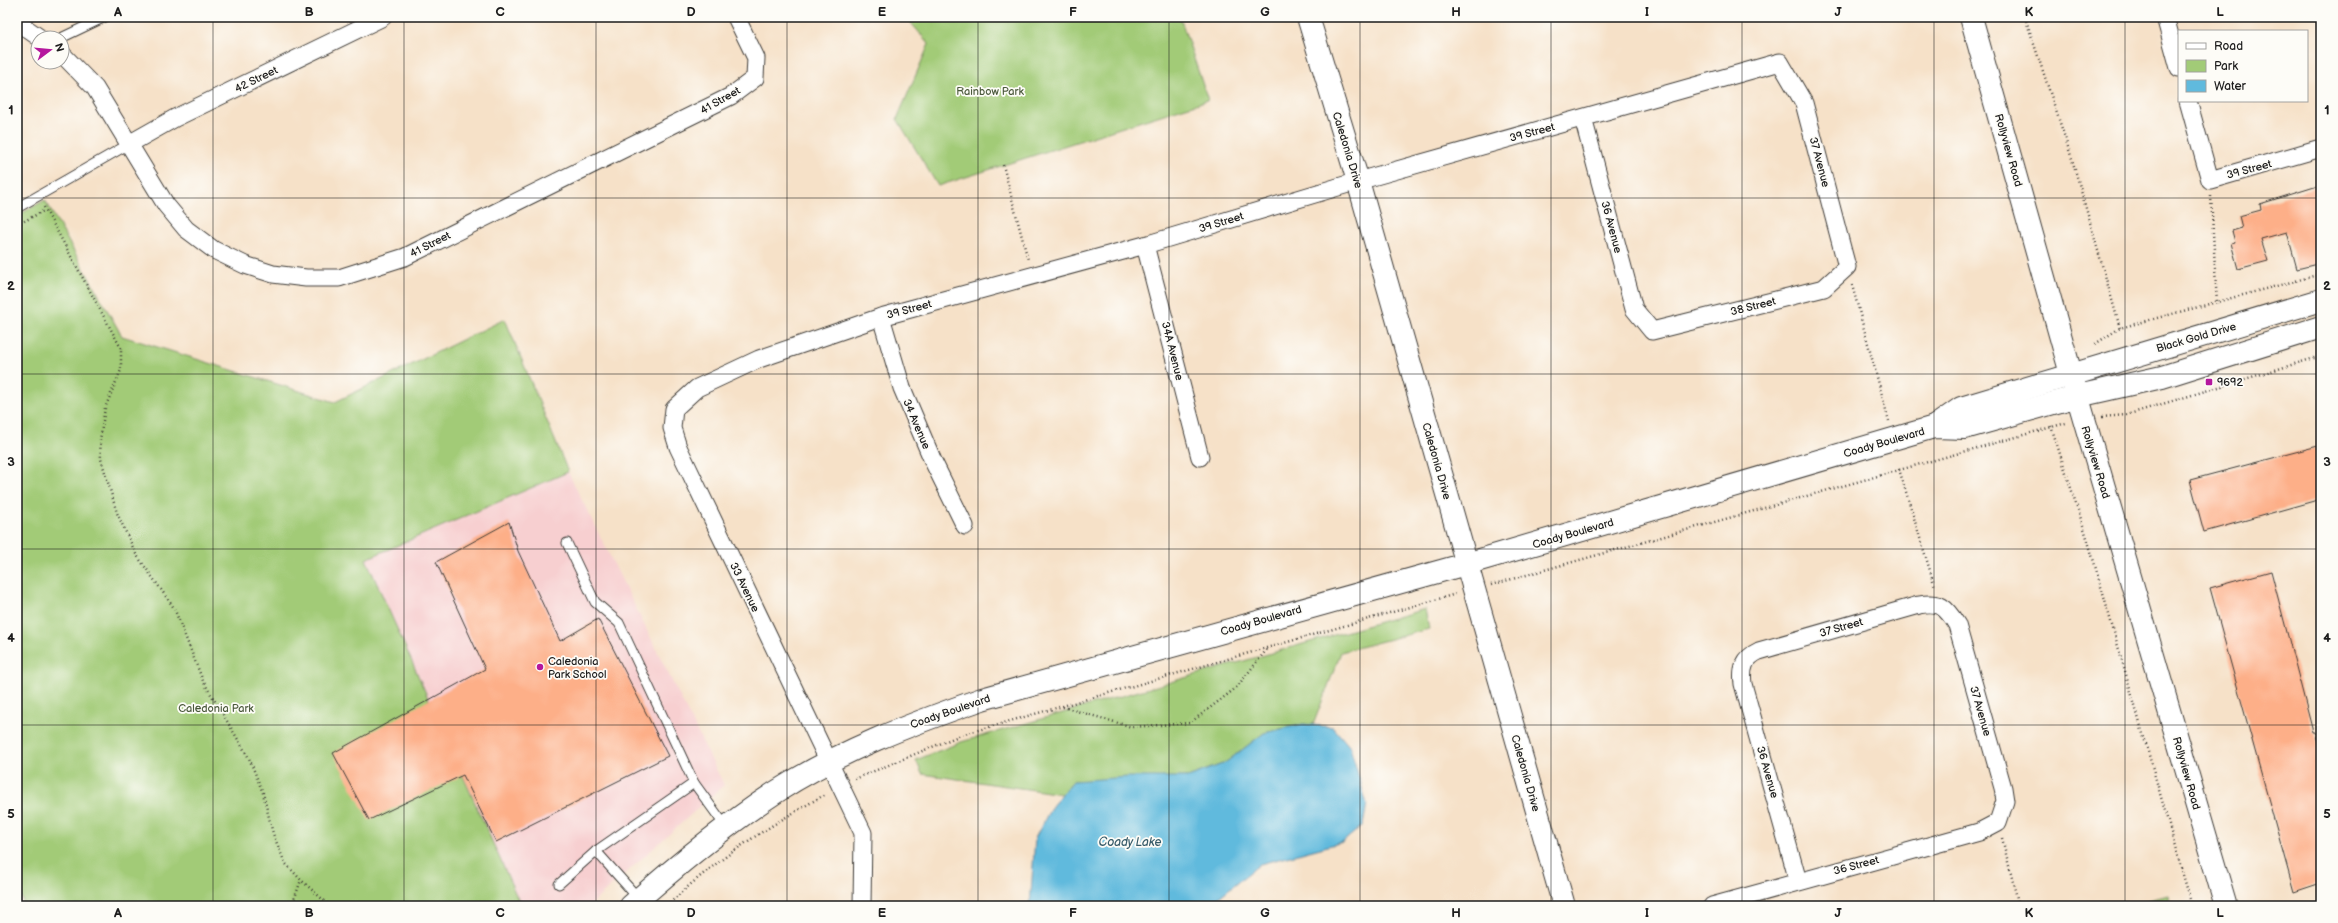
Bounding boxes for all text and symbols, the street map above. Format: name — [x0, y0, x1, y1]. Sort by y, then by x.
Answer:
text: A — [113, 4, 122, 20]
text: B — [304, 4, 314, 20]
text: C — [495, 4, 505, 20]
text: D — [686, 4, 696, 20]
text: E — [878, 4, 887, 20]
text: F — [1069, 4, 1077, 20]
text: G — [1260, 4, 1270, 20]
text: H — [1451, 4, 1461, 20]
text: I — [1645, 4, 1649, 20]
text: J — [1834, 4, 1842, 20]
text: K — [2025, 4, 2034, 20]
text: L — [2216, 4, 2224, 20]
north arrow — [30, 30, 70, 70]
legend — [2178, 30, 2308, 102]
text: Road — [2214, 39, 2243, 54]
text: N — [52, 42, 67, 53]
text: Park — [2214, 59, 2238, 74]
street label: 42 Street — [233, 63, 280, 95]
text: Water — [2214, 79, 2246, 94]
street label: 41 Street — [698, 84, 743, 117]
park label: Rainbow Park — [956, 85, 1024, 98]
text: 1 — [8, 102, 14, 118]
text: 1 — [2324, 102, 2330, 118]
street label: Caledonia Drive — [1330, 110, 1365, 190]
street label: Rollyview Road — [1992, 112, 2025, 188]
street label: 39 Street — [1508, 120, 1557, 145]
street label: 37 Avenue — [1807, 136, 1833, 189]
street label: 39 Street — [2225, 157, 2274, 182]
street label: 36 Avenue — [1598, 200, 1625, 255]
street label: 39 Street — [1197, 209, 1246, 235]
street label: 41 Street — [408, 228, 453, 260]
text: 2 — [7, 278, 15, 294]
text: 2 — [2323, 278, 2331, 294]
street label: 38 Street — [1729, 294, 1778, 318]
street label: 39 Street — [885, 297, 934, 322]
street label: 34A Avenue — [1159, 320, 1186, 382]
street label: Black Gold Drive — [2155, 320, 2238, 355]
place label: 9692 — [2217, 376, 2243, 389]
marker: 9692 — [2204, 377, 2214, 387]
street label: 34 Avenue — [900, 397, 933, 452]
street label: Caledonia Drive — [1419, 421, 1454, 502]
street label: Rollyview Road — [2078, 424, 2113, 500]
street label: Coady Boulevard — [1842, 425, 1926, 460]
text: 3 — [7, 454, 15, 470]
text: 3 — [2323, 454, 2331, 470]
street label: Coady Boulevard — [1531, 516, 1615, 551]
street label: 33 Avenue — [727, 560, 762, 614]
street label: Coady Boulevard — [1219, 603, 1303, 638]
street label: 37 Street — [1818, 615, 1865, 640]
text: 4 — [7, 630, 15, 646]
text: 4 — [2323, 630, 2331, 646]
place label: Caledonia Park School — [548, 655, 606, 681]
marker: Caledonia Park School — [535, 662, 545, 672]
street label: 37 Avenue — [1967, 685, 1994, 738]
street label: Coady Boulevard — [908, 692, 992, 731]
park label: Caledonia Park — [178, 702, 254, 715]
street label: Caledonia Drive — [1508, 733, 1543, 814]
street label: Rollyview Road — [2170, 735, 2203, 811]
street label: 36 Avenue — [1754, 745, 1781, 800]
text: 5 — [7, 806, 15, 822]
text: 5 — [2323, 806, 2331, 822]
water label: Coady Lake — [1099, 835, 1161, 850]
street label: 36 Street — [1832, 853, 1881, 878]
text: A — [113, 905, 122, 921]
text: B — [304, 905, 314, 921]
text: C — [495, 905, 505, 921]
text: D — [686, 905, 696, 921]
text: E — [878, 905, 887, 921]
text: F — [1069, 905, 1077, 921]
text: G — [1260, 905, 1270, 921]
text: H — [1451, 905, 1461, 921]
text: I — [1645, 905, 1649, 921]
text: J — [1834, 905, 1842, 921]
text: K — [2025, 905, 2034, 921]
text: L — [2216, 905, 2224, 921]

